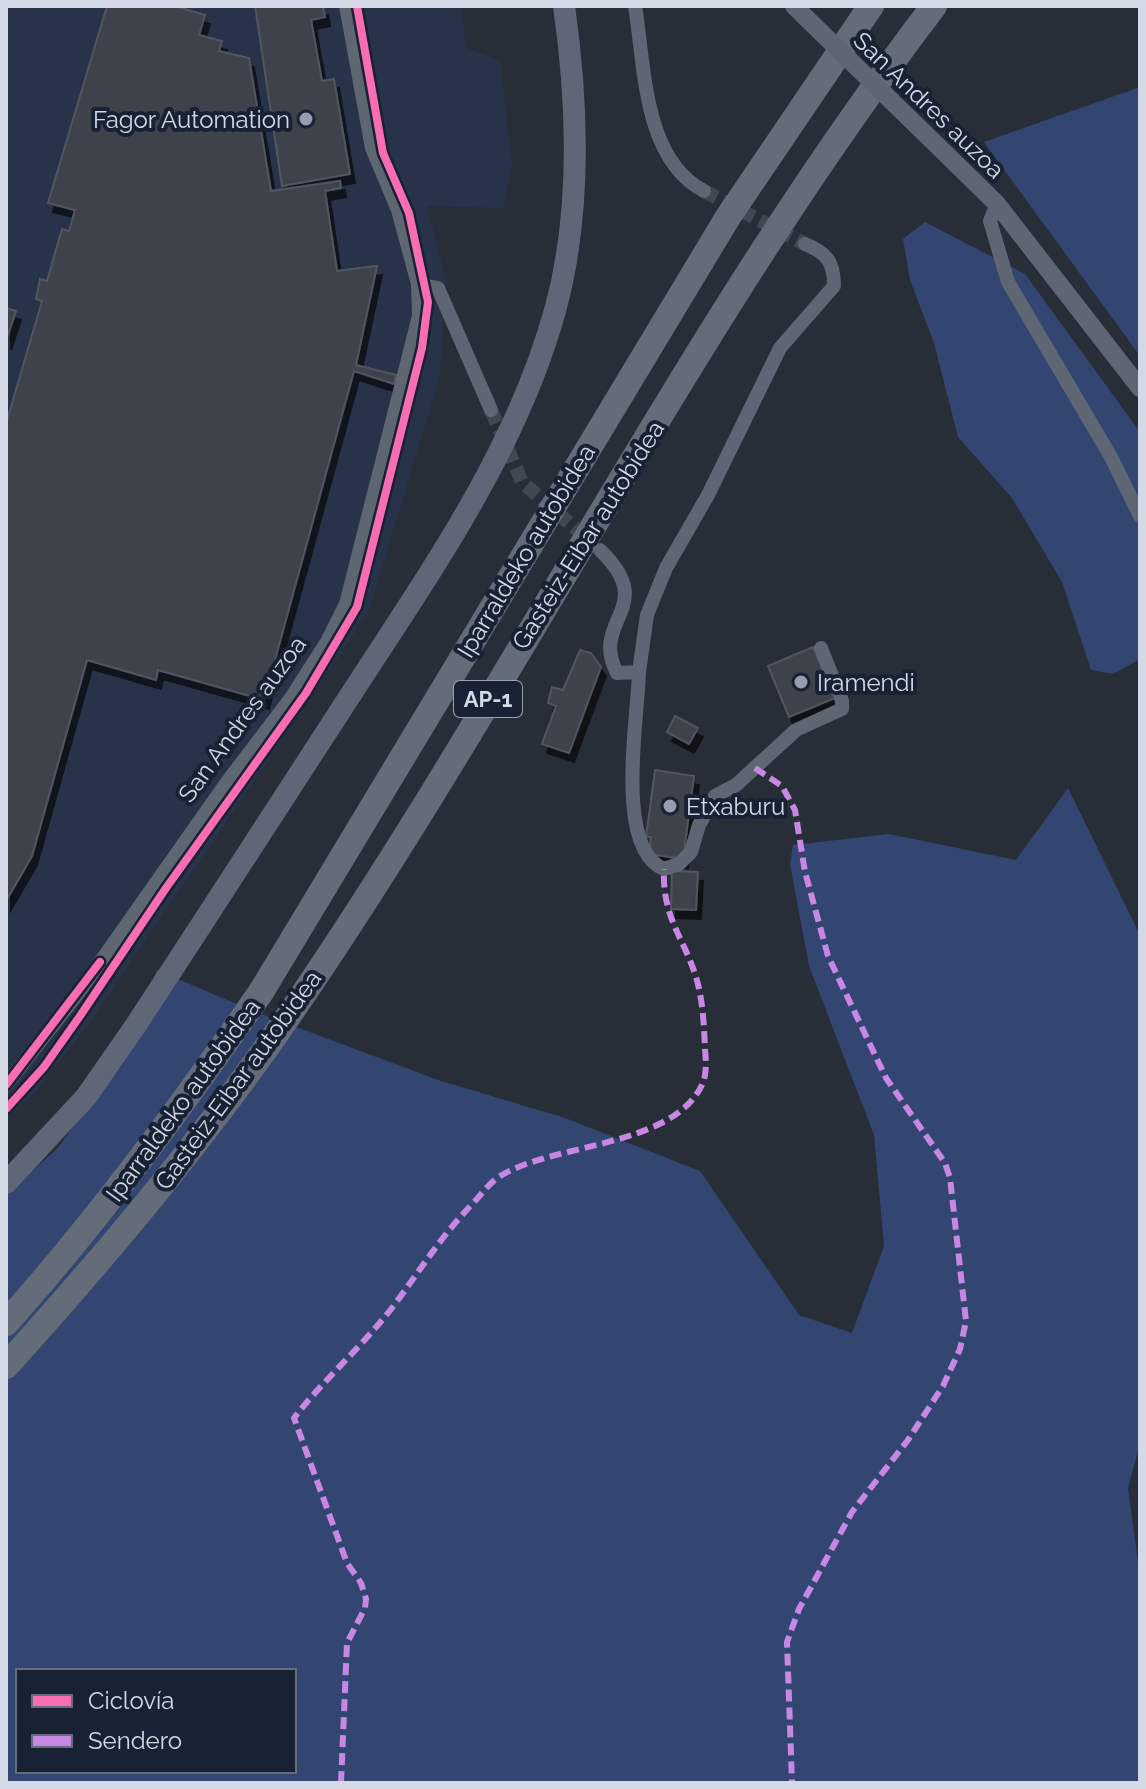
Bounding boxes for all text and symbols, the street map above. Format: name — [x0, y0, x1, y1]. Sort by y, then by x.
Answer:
street label: San Andres auzoa — [848, 26, 1010, 184]
place label: Fagor Automation — [93, 105, 290, 134]
marker: Fagor Automation — [297, 110, 315, 128]
street label: Gasteiz-Eibar autobidea — [506, 415, 670, 655]
street label: Iparraldeko autobidea — [451, 439, 601, 663]
street label: San Andres auzoa — [172, 630, 312, 808]
place label: Iramendi — [817, 668, 915, 697]
marker: Iramendi — [792, 673, 810, 691]
road number: AP-1 — [454, 681, 522, 717]
place label: Etxaburu — [686, 792, 785, 821]
marker: Etxaburu — [661, 797, 679, 815]
street label: Gasteiz-Eibar autobidea — [149, 965, 327, 1195]
street label: Iparraldeko autobidea — [100, 993, 266, 1207]
legend — [16, 1669, 296, 1773]
text: Ciclovía — [88, 1686, 174, 1715]
text: Sendero — [88, 1726, 182, 1755]

